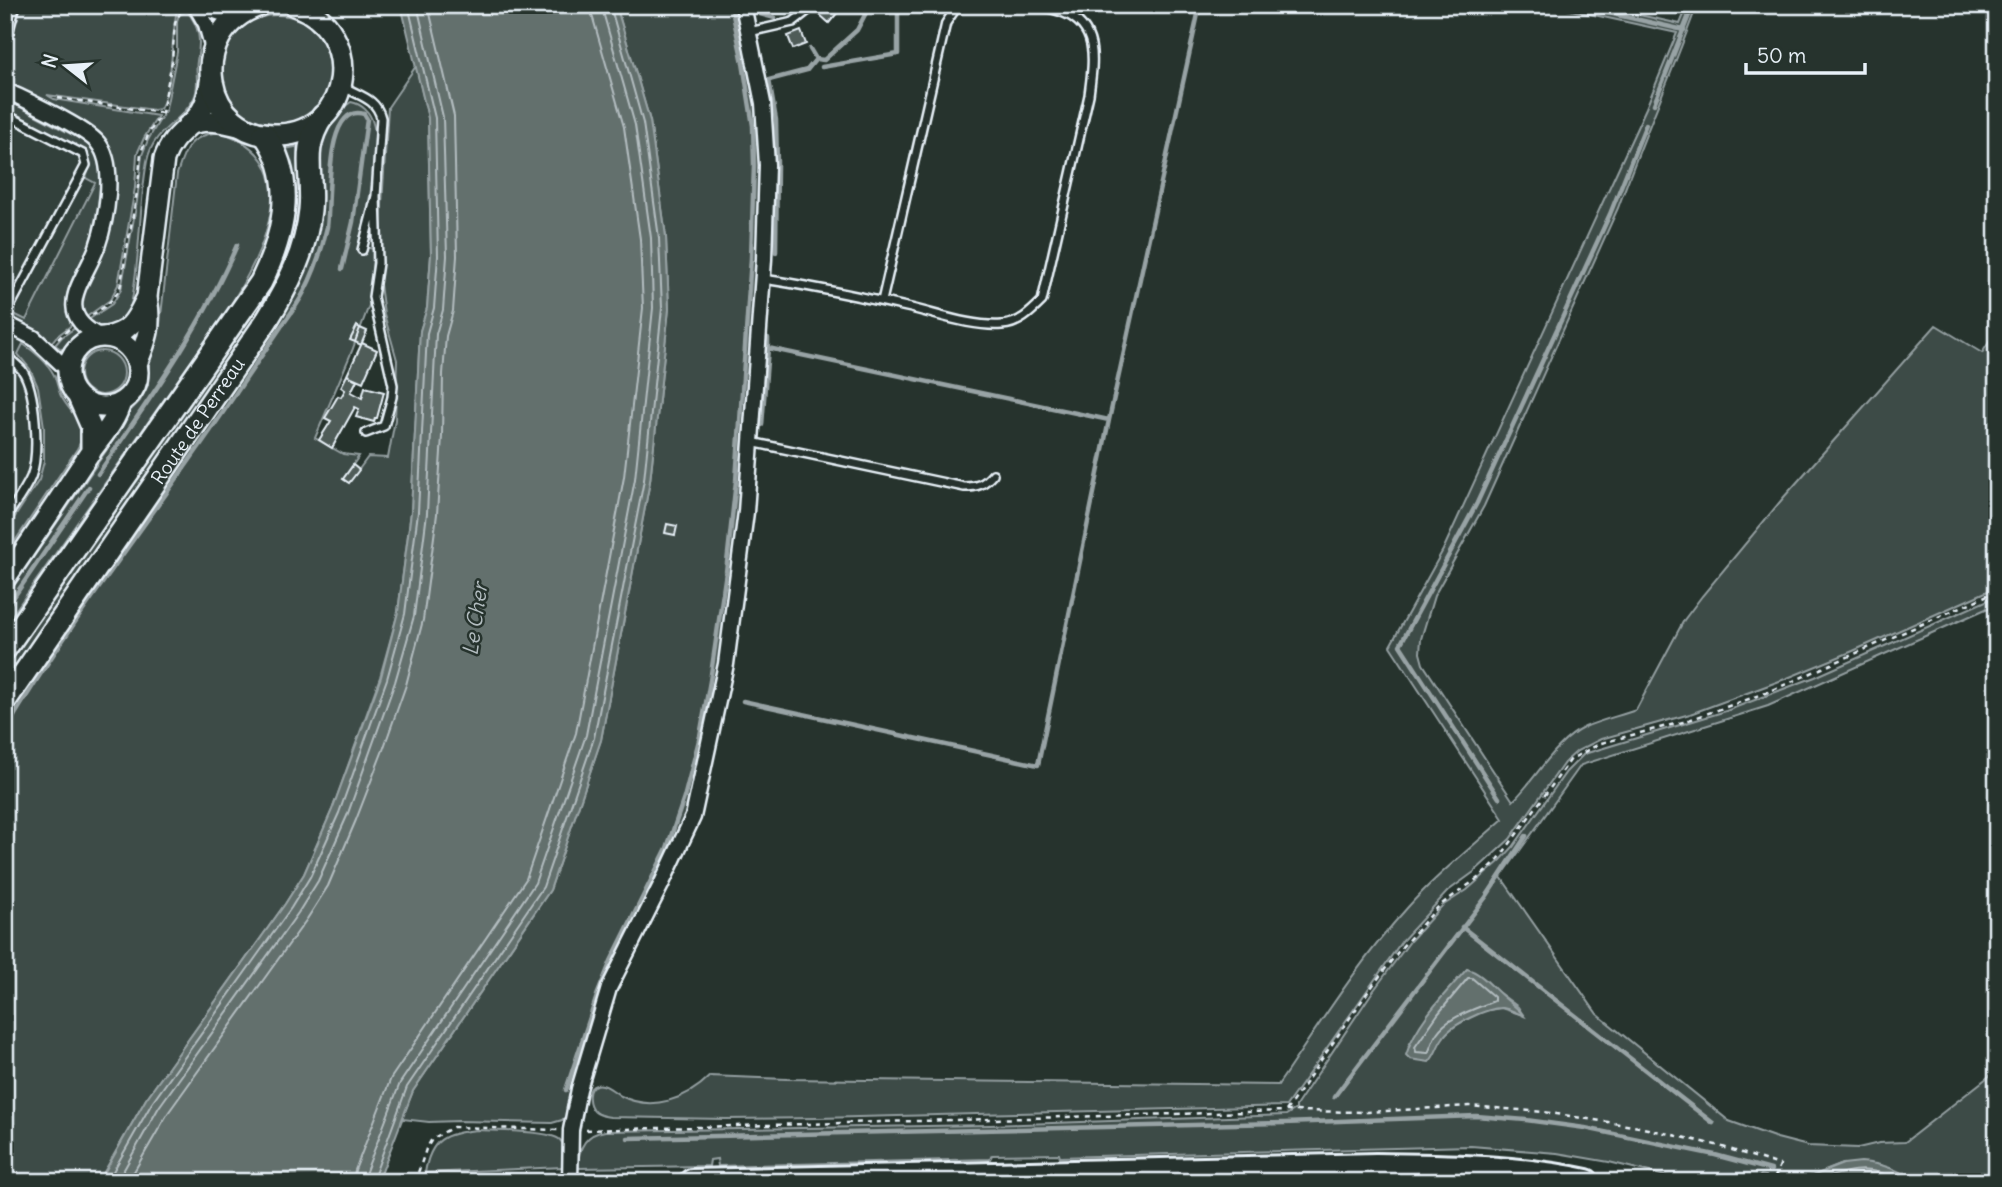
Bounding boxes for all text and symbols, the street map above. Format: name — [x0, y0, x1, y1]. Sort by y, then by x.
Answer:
north arrow — [32, 32, 102, 102]
scale bar — [1746, 32, 1866, 76]
text: 50 m — [1757, 42, 1806, 69]
text: N — [36, 51, 63, 71]
street label: Route de Perreau — [146, 353, 250, 489]
water label: Le Cher — [457, 579, 494, 657]

